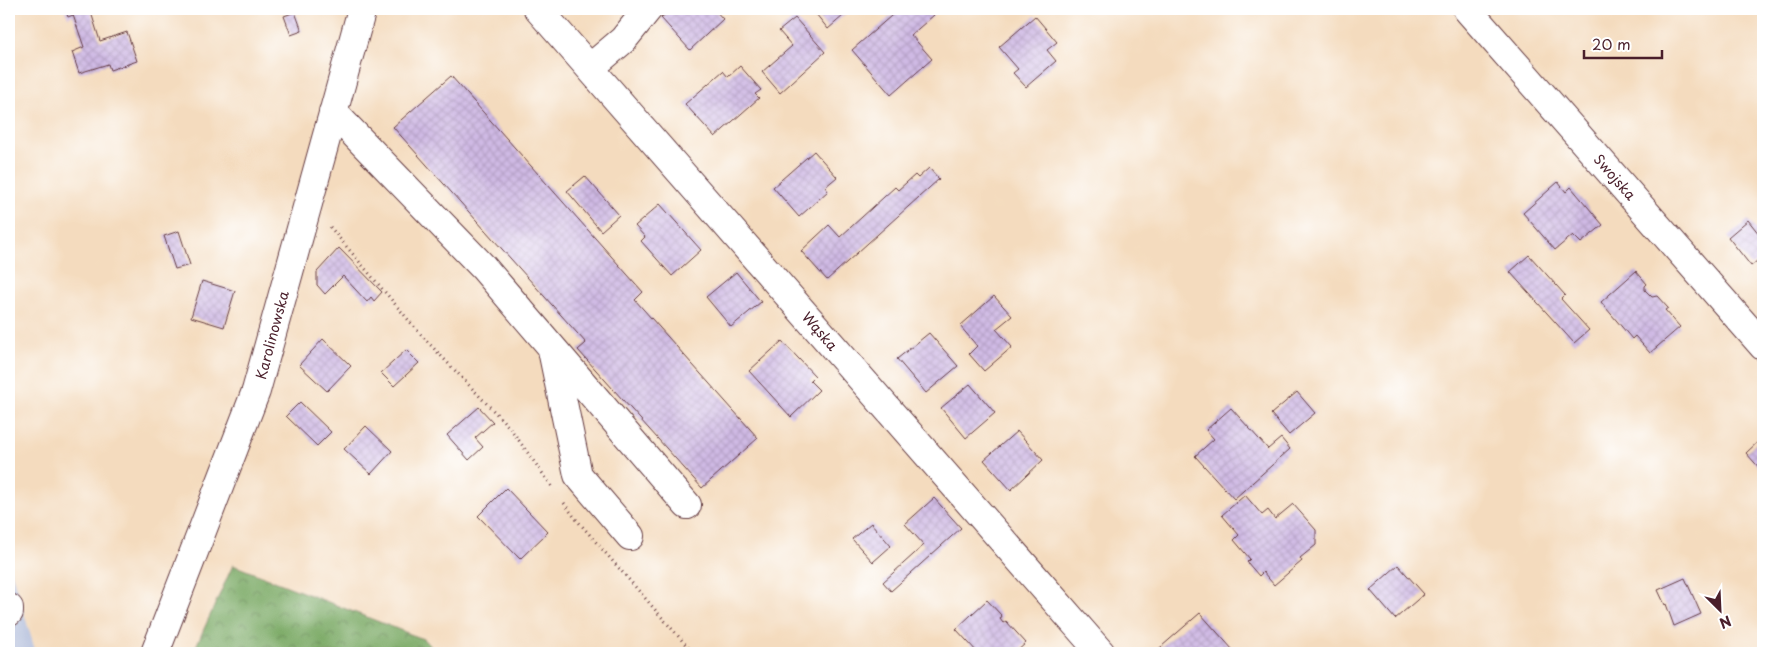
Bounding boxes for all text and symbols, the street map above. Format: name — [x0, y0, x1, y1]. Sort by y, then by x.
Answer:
scale bar — [1584, 28, 1662, 60]
text: 20 m — [1592, 32, 1631, 55]
street label: Swojska — [1589, 149, 1641, 205]
street label: Karolinowska — [250, 288, 294, 382]
street label: Wąska — [797, 307, 843, 355]
north arrow — [1694, 584, 1744, 634]
text: N — [1716, 610, 1735, 634]

